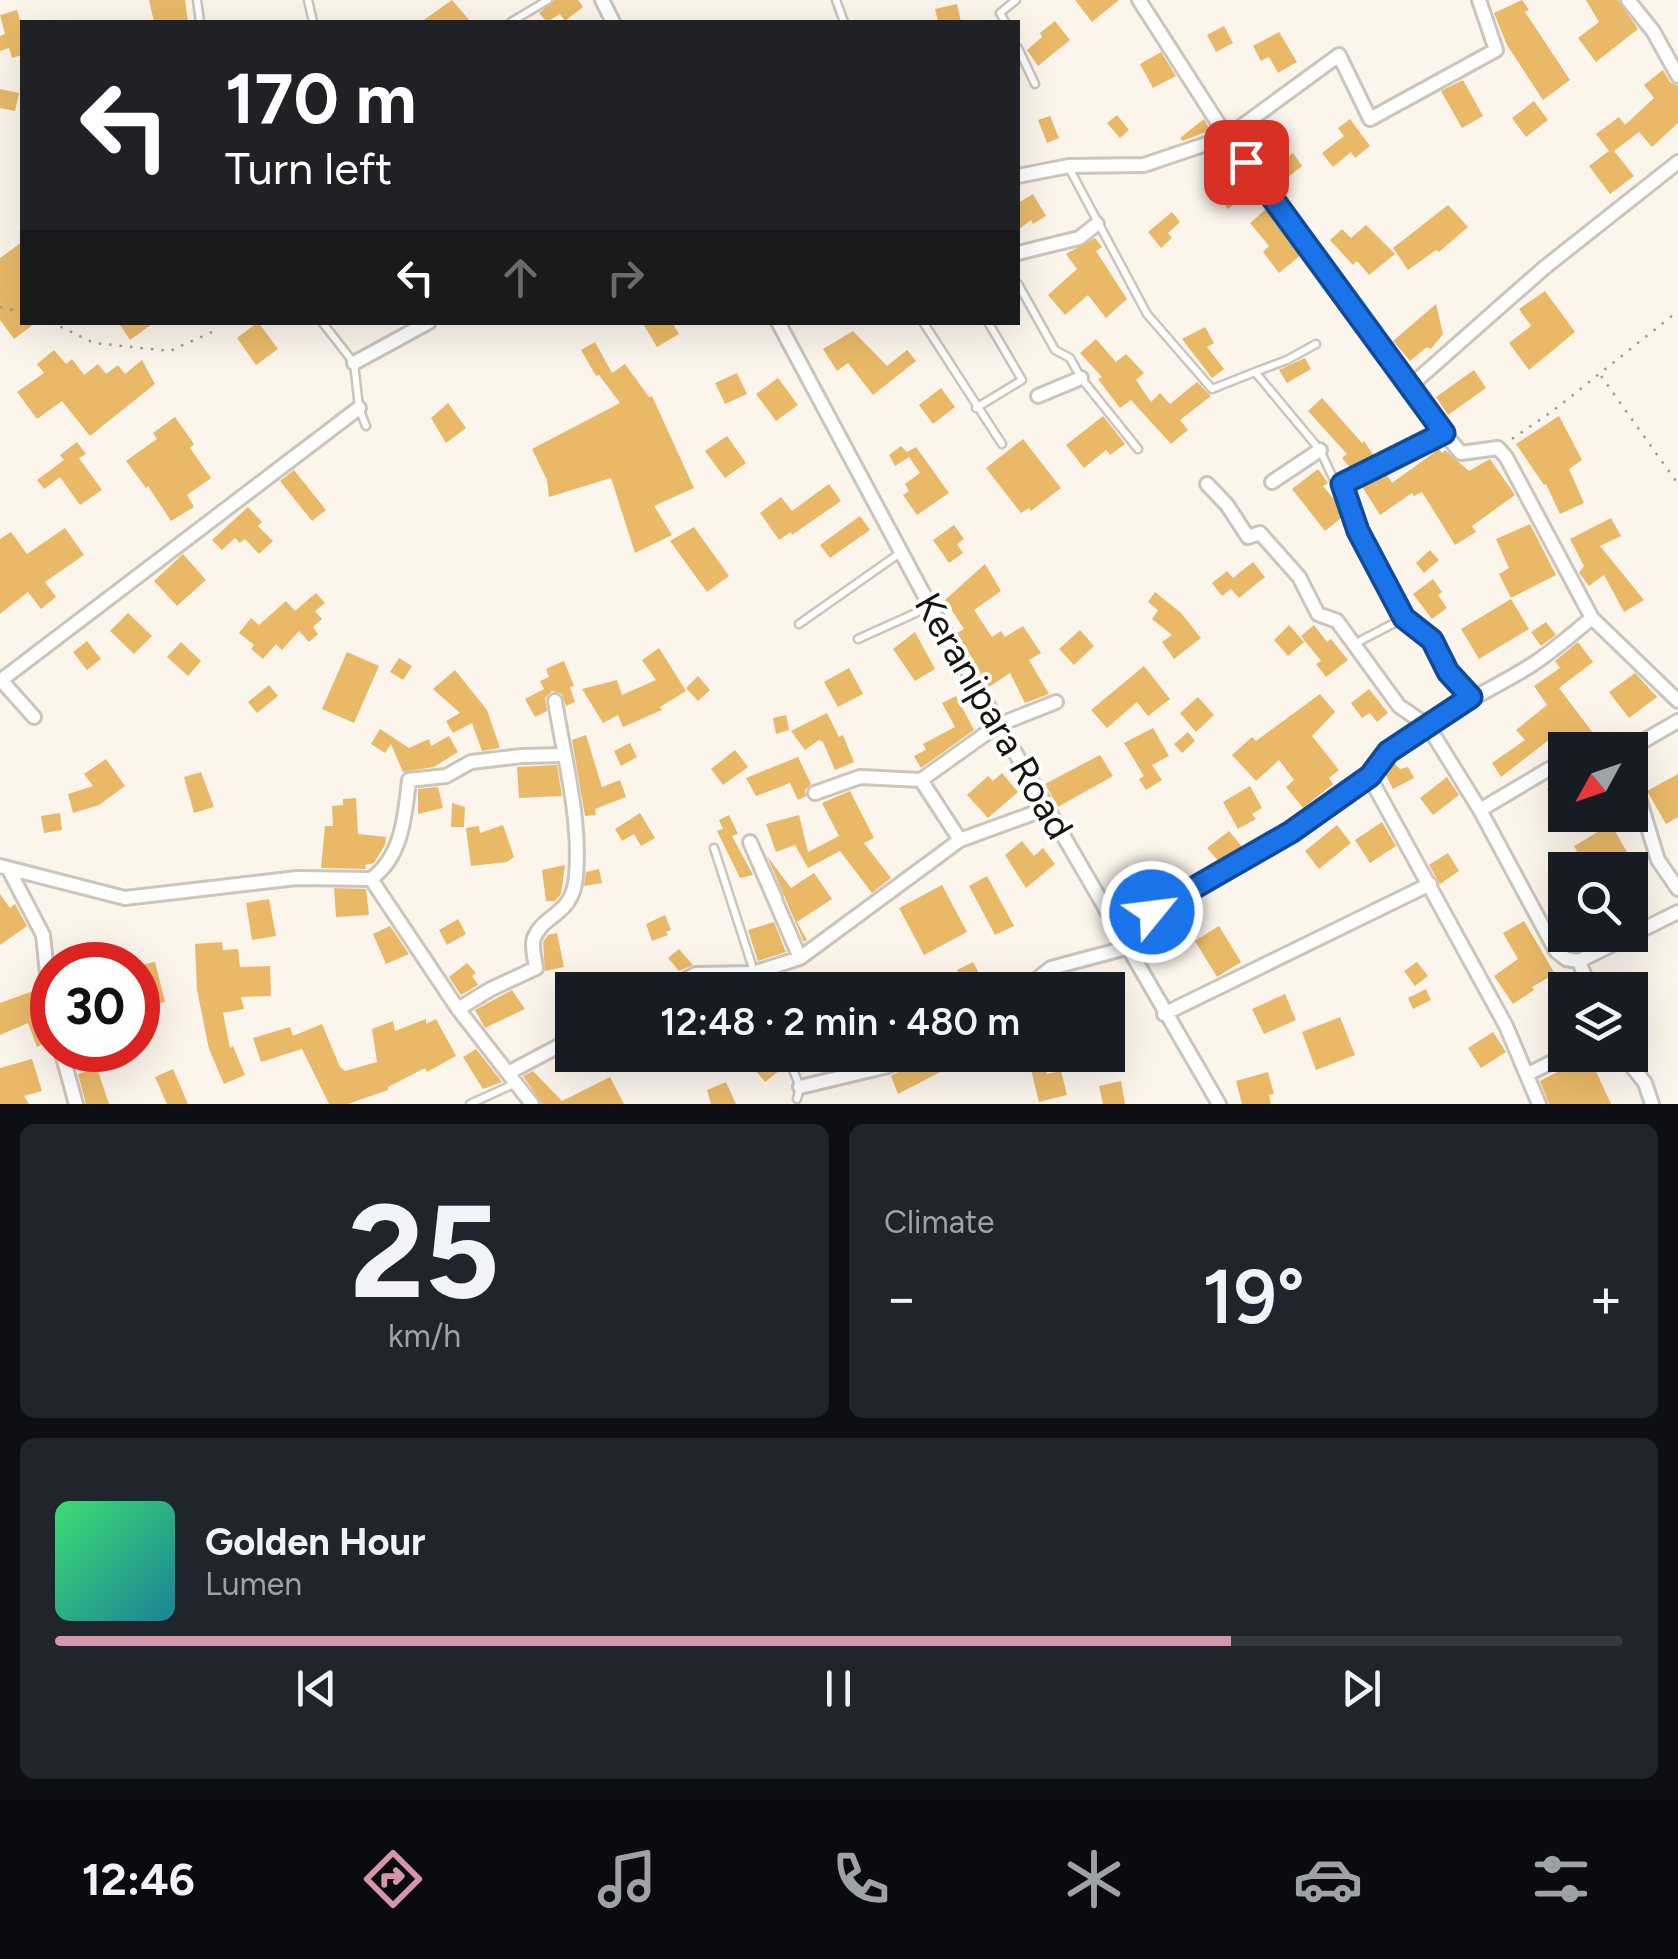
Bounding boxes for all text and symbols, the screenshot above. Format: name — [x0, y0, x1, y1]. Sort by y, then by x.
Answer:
text: 170 m — [225, 56, 417, 141]
icon: left — [60, 60, 190, 190]
pin — [1204, 120, 1289, 205]
icon: arrive — [1219, 135, 1274, 190]
text: Turn left — [225, 141, 392, 195]
icon: left — [388, 250, 443, 305]
icon: ahead — [493, 250, 548, 305]
icon: right — [598, 250, 653, 305]
street label: Keranipara Road — [905, 585, 1083, 847]
north arrow — [1548, 732, 1648, 832]
map controls — [1548, 732, 1648, 1072]
button: search — [1548, 852, 1648, 952]
position arrow — [1100, 860, 1204, 964]
speed limit sign: 30 — [30, 942, 160, 1072]
button: layers — [1548, 972, 1648, 1072]
text: 12:48 · 2 min · 480 m — [660, 999, 1020, 1045]
text: 25 — [349, 1174, 500, 1330]
text: Climate — [884, 1203, 995, 1241]
text: 19° — [1202, 1252, 1305, 1342]
text: − — [884, 1265, 918, 1331]
text: + — [1589, 1265, 1623, 1331]
text: km/h — [388, 1317, 461, 1355]
text: Golden Hour — [205, 1519, 426, 1565]
text: Lumen — [205, 1565, 302, 1603]
icon: previous — [289, 1661, 344, 1716]
icon: pause — [811, 1661, 866, 1716]
icon: next — [1334, 1661, 1389, 1716]
icon: directions — [358, 1844, 428, 1914]
icon: music — [592, 1844, 662, 1914]
icon: phone — [826, 1844, 896, 1914]
icon: climate — [1059, 1844, 1129, 1914]
icon: car — [1293, 1844, 1363, 1914]
icon: filters — [1526, 1844, 1596, 1914]
text: 12:46 — [82, 1852, 195, 1906]

